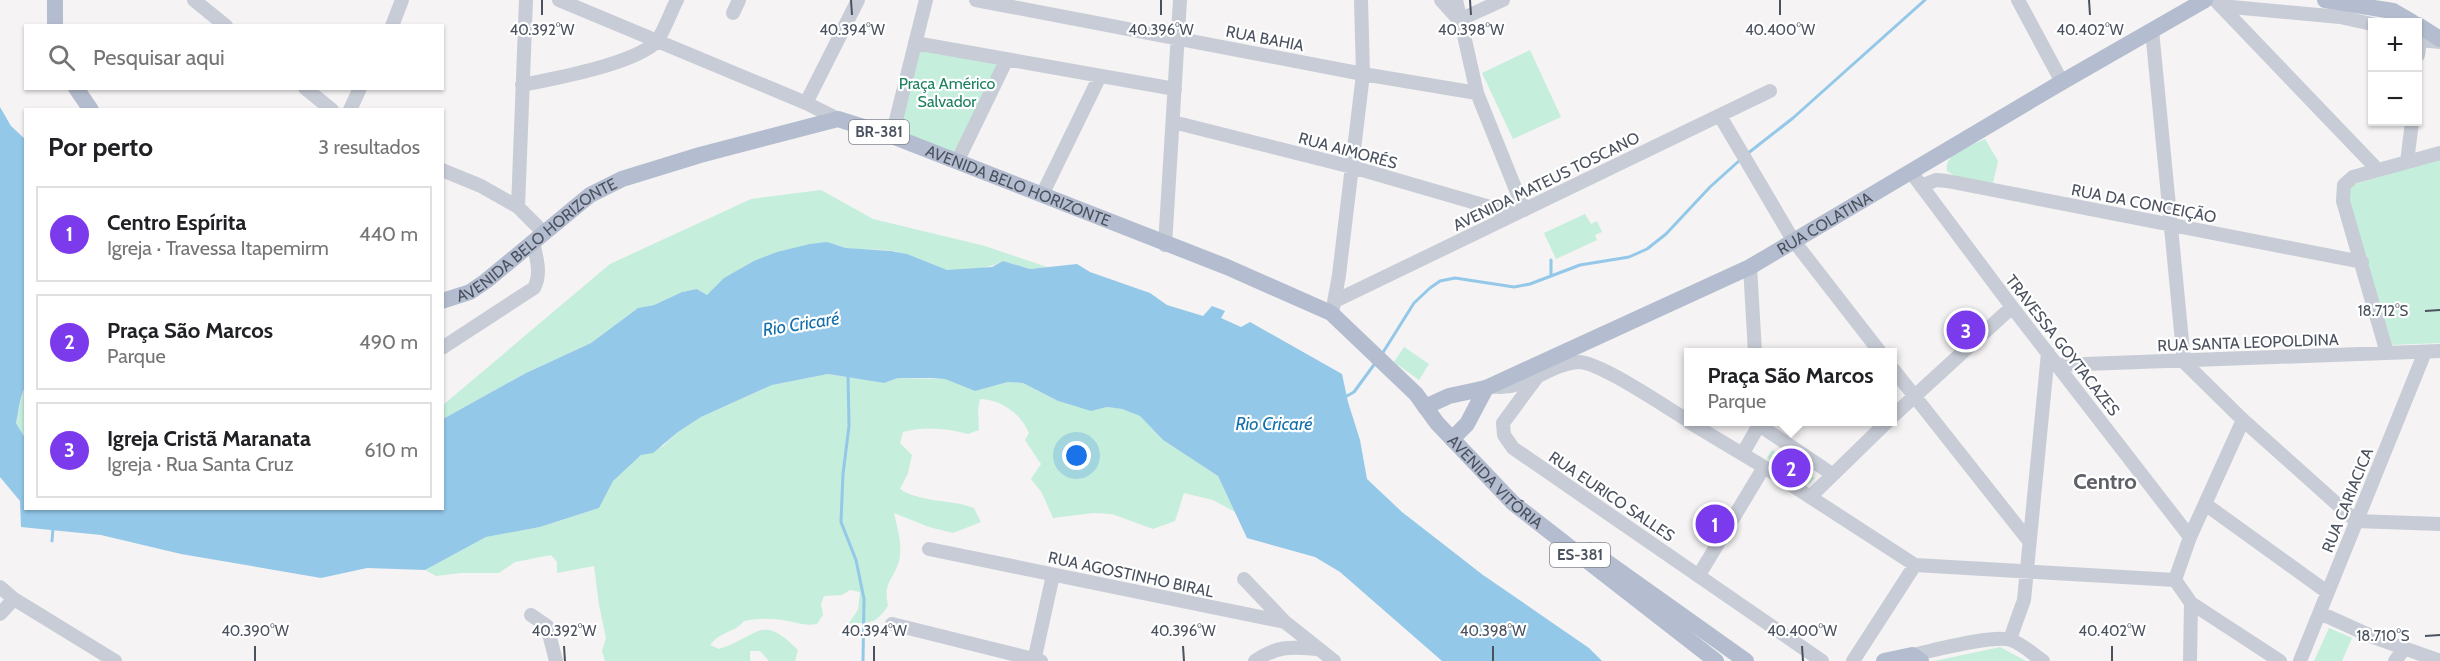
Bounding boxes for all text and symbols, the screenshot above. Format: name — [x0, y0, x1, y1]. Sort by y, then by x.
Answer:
map controls — [2368, 18, 2422, 126]
button: + — [2368, 18, 2422, 72]
text: 40.392°W — [509, 21, 575, 39]
text: 40.394°W — [819, 21, 886, 39]
text: 40.396°W — [1128, 21, 1195, 39]
text: 40.398°W — [1438, 21, 1505, 39]
text: 40.400°W — [1745, 21, 1816, 39]
text: 40.402°W — [2056, 21, 2125, 39]
street label: RUA BAHIA — [1224, 22, 1306, 55]
search box — [24, 24, 444, 90]
icon: search — [45, 41, 78, 74]
text: Pesquisar aqui — [93, 44, 225, 71]
button: − — [2368, 72, 2422, 126]
park label: Praça Américo Salvador — [899, 74, 996, 111]
road number: BR-381 — [849, 120, 909, 144]
street label: RUA AIMORÉS — [1296, 128, 1399, 173]
street label: AVENIDA MATEUS TOSCANO — [1450, 128, 1642, 235]
text: Por perto — [48, 131, 153, 163]
text: 3 resultados — [318, 135, 420, 159]
street label: AVENIDA BELO HORIZONTE — [923, 141, 1113, 231]
street label: AVENIDA BELO HORIZONTE — [454, 174, 620, 306]
street label: RUA DA CONCEIÇÃO — [2070, 180, 2218, 227]
street label: RUA COLATINA — [1774, 188, 1876, 259]
text: Centro Espírita — [107, 209, 246, 236]
text: 1 — [66, 222, 73, 246]
text: 440 m — [359, 222, 418, 246]
text: Igreja · Travessa Itapemirm — [107, 236, 329, 260]
street label: TRAVESSA GOYTACAZES — [2002, 271, 2124, 420]
text: 18.712°S — [2358, 302, 2408, 320]
water label: Rio Cricaré — [761, 307, 841, 341]
pin: 3 — [1946, 308, 1986, 352]
text: Praça São Marcos — [107, 317, 273, 344]
text: 2 — [64, 330, 75, 354]
text: 490 m — [359, 330, 418, 354]
street label: RUA SANTA LEOPOLDINA — [2157, 330, 2339, 355]
text: Parque — [107, 344, 166, 368]
popup — [1684, 348, 1897, 426]
text: Praça São Marcos — [1707, 362, 1874, 389]
text: Parque — [1707, 389, 1766, 413]
water label: Rio Cricaré — [1235, 413, 1313, 435]
text: Igreja Cristã Maranata — [107, 425, 311, 452]
street label: AVENIDA VITÓRIA — [1444, 431, 1547, 533]
text: 3 — [64, 438, 75, 462]
text: 610 m — [364, 438, 418, 462]
your location — [1062, 441, 1091, 470]
street label: RUA CARIACICA — [2318, 445, 2377, 555]
pin: 2 — [1772, 446, 1810, 490]
street label: RUA EURICO SALLES — [1545, 447, 1678, 546]
text: Igreja · Rua Santa Cruz — [107, 452, 294, 476]
district label: Centro — [2073, 468, 2137, 495]
pin: 1 — [1696, 502, 1734, 546]
road number: ES-381 — [1550, 543, 1610, 567]
street label: RUA AGOSTINHO BIRAL — [1046, 548, 1215, 601]
text: 40.390°W — [221, 622, 290, 640]
text: 40.392°W — [531, 622, 597, 640]
text: 40.394°W — [841, 622, 908, 640]
text: 40.396°W — [1150, 622, 1217, 640]
text: 40.398°W — [1460, 622, 1527, 640]
text: 40.400°W — [1767, 622, 1838, 640]
text: 40.402°W — [2078, 622, 2147, 640]
text: 18.710°S — [2356, 627, 2410, 645]

